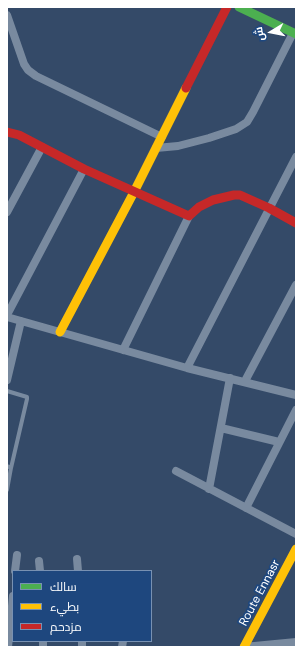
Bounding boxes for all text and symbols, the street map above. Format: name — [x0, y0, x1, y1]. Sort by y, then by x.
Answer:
north arrow — [251, 12, 291, 52]
text: ش — [251, 26, 267, 42]
street label: Route Ennasr — [237, 557, 283, 629]
legend — [12, 570, 152, 642]
text: سالك — [50, 579, 77, 595]
text: بطيء — [50, 599, 79, 615]
text: مزدحم — [50, 619, 82, 635]

